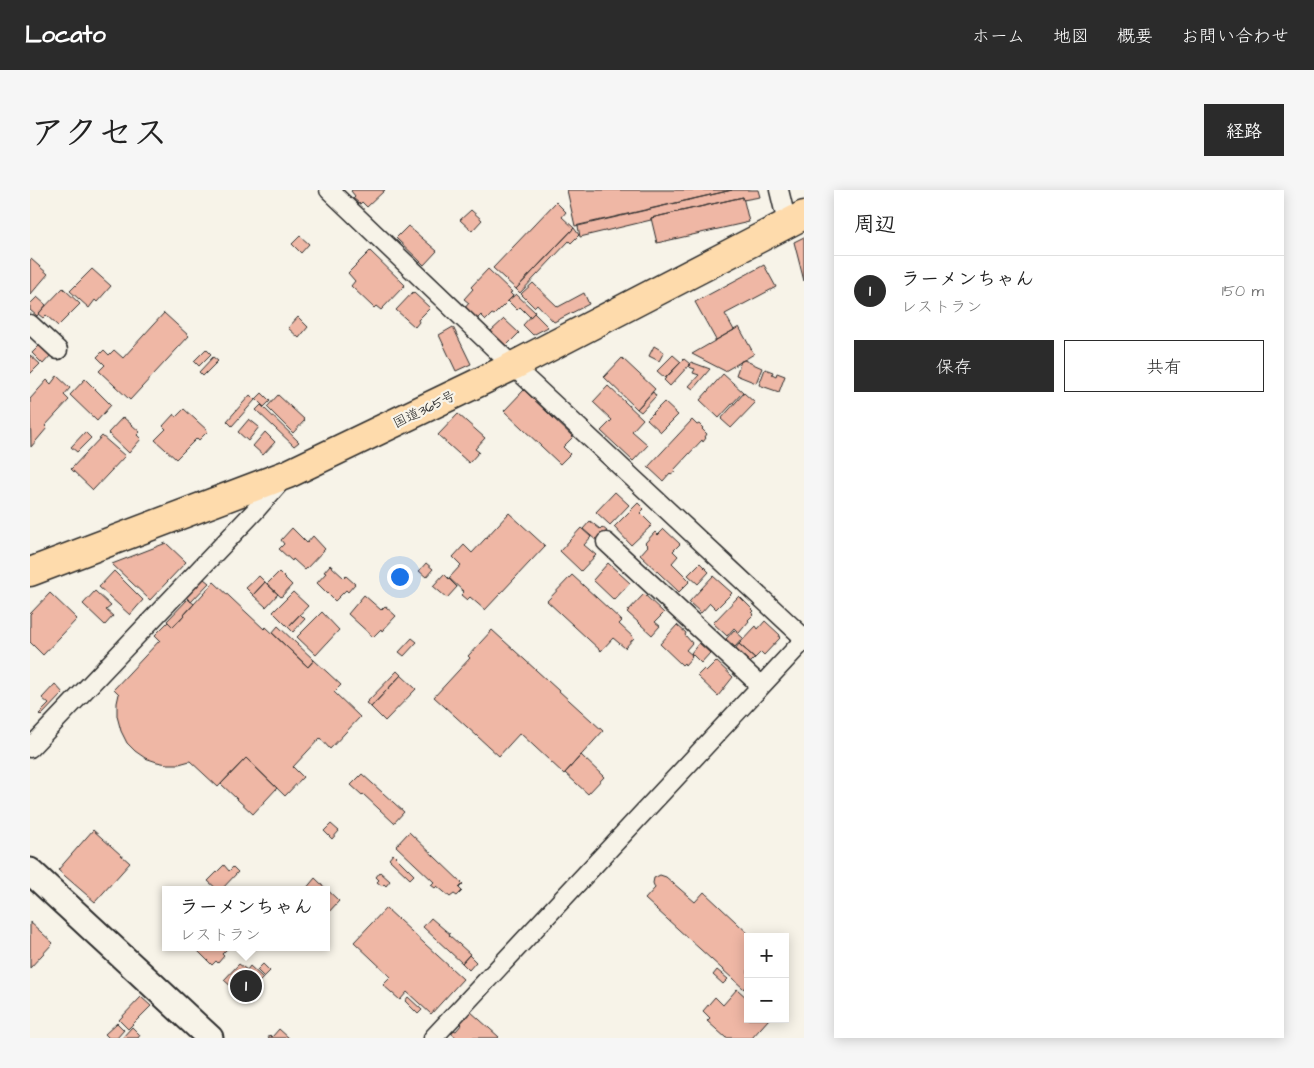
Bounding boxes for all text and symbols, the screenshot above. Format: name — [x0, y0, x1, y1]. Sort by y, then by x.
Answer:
text: Locato — [25, 18, 106, 52]
text: ホーム — [972, 24, 1025, 49]
text: 地図 — [1053, 24, 1089, 49]
text: 概要 — [1117, 24, 1153, 49]
text: お問い合わせ — [1181, 24, 1289, 49]
button: 経路 — [1204, 104, 1284, 156]
text: アクセス — [30, 109, 168, 158]
text: 周辺 — [854, 210, 896, 239]
text: ラーメンちゃん — [901, 266, 1034, 293]
text: 1 — [869, 280, 871, 302]
text: 150 m — [1222, 280, 1264, 302]
text: レストラン — [901, 296, 982, 318]
button: 保存 — [854, 340, 1054, 392]
button: 共有 — [1064, 340, 1264, 392]
street label: 国道365号 — [390, 386, 459, 434]
your location — [387, 564, 413, 590]
popup — [162, 886, 330, 951]
text: ラーメンちゃん — [179, 894, 313, 921]
text: レストラン — [179, 924, 261, 946]
map controls — [744, 933, 789, 1023]
button: + — [744, 933, 789, 978]
pin: 1 — [230, 967, 262, 1005]
button: − — [744, 978, 789, 1023]

